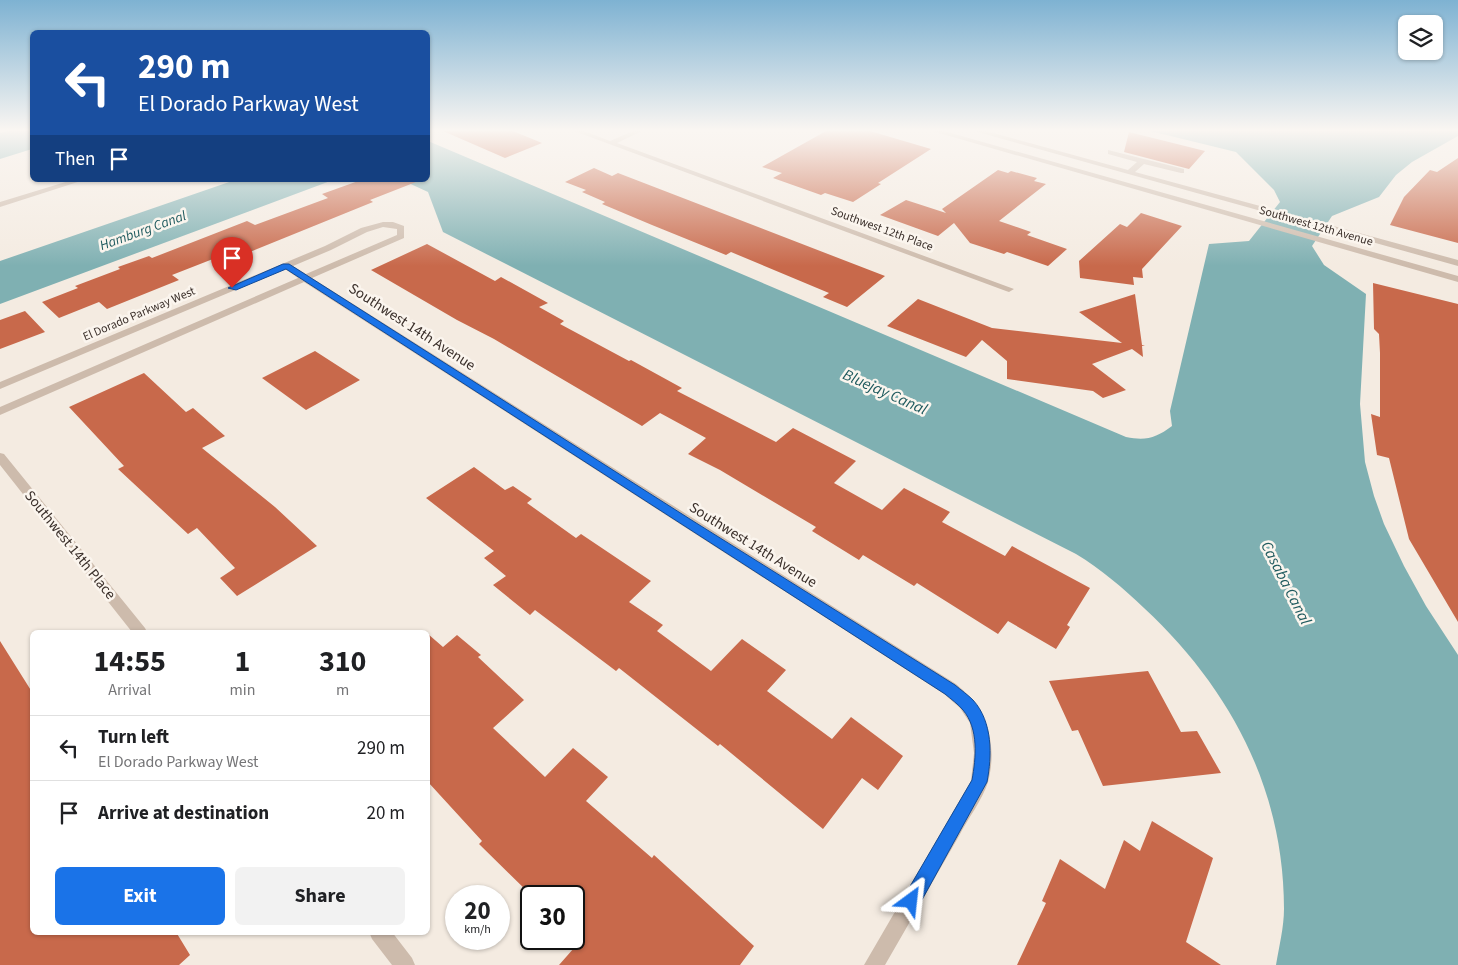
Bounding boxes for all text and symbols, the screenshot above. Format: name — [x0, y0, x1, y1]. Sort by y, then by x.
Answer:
map controls — [1398, 15, 1443, 60]
button: layers — [1398, 15, 1443, 60]
text: 290 m — [138, 42, 230, 92]
icon: left — [55, 50, 120, 115]
text: El Dorado Parkway West — [138, 88, 359, 120]
icon: arrive — [105, 145, 133, 173]
text: Then — [55, 146, 95, 173]
street label: Southwest 12th Avenue — [1257, 202, 1375, 250]
street label: Southwest 12th Place — [828, 203, 936, 255]
water label: Hamburg Canal — [97, 206, 189, 256]
pin — [211, 237, 253, 288]
icon: arrive — [218, 244, 246, 272]
street label: Southwest 14th Avenue — [345, 278, 479, 376]
street label: El Dorado Parkway West — [80, 283, 198, 345]
water label: Bluejay Canal — [839, 364, 931, 420]
street label: Southwest 14th Place — [19, 486, 121, 604]
street label: Southwest 14th Avenue — [685, 497, 821, 593]
water label: Casaba Canal — [1256, 537, 1316, 629]
text: 14:55 — [94, 640, 166, 683]
text: 1 — [234, 640, 250, 683]
text: 310 — [319, 640, 366, 683]
text: Arrival — [108, 679, 151, 701]
text: min — [229, 679, 255, 701]
text: m — [336, 679, 349, 701]
text: Turn left — [98, 724, 169, 751]
icon: left — [55, 734, 83, 762]
text: 290 m — [357, 735, 405, 762]
text: El Dorado Parkway West — [98, 751, 259, 773]
icon: arrive — [55, 799, 83, 827]
text: Arrive at destination — [98, 800, 269, 827]
text: 20 m — [367, 800, 405, 827]
button: Exit — [55, 867, 225, 925]
button: Share — [235, 867, 405, 925]
position arrow — [884, 874, 936, 926]
speed limit sign: 30 — [520, 885, 585, 950]
text: 20 — [464, 893, 491, 929]
text: km/h — [464, 921, 491, 938]

